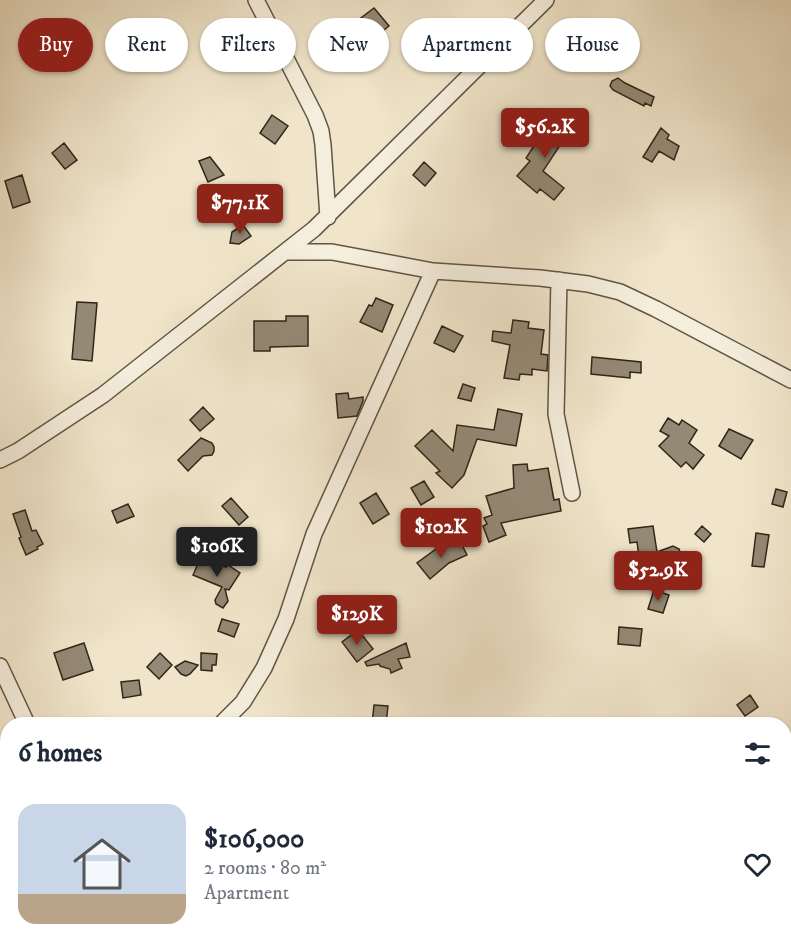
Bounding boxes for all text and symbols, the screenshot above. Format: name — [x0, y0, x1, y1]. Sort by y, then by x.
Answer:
chip: Buy — [18, 18, 93, 72]
chip: Rent — [105, 18, 188, 72]
chip: Filters — [200, 18, 296, 72]
chip: New — [308, 18, 389, 72]
chip: Apartment — [401, 18, 533, 72]
chip: House — [545, 18, 640, 72]
pin: $56.2K — [496, 108, 594, 159]
text: $56.2K — [515, 115, 575, 140]
pin: $77.1K — [191, 184, 289, 235]
text: $77.1K — [211, 191, 269, 216]
pin: $102K — [399, 508, 483, 559]
text: $102K — [415, 515, 467, 540]
pin: $106K — [175, 527, 259, 578]
text: $106K — [190, 534, 244, 559]
pin: $52.9K — [609, 551, 707, 602]
text: $52.9K — [628, 558, 688, 583]
pin: $129K — [315, 595, 399, 646]
text: $129K — [331, 602, 383, 627]
text: 6 homes — [18, 737, 102, 770]
icon: filters — [741, 737, 774, 770]
text: $106,000 — [204, 823, 304, 856]
icon: home — [66, 828, 138, 900]
icon: heart — [741, 848, 774, 881]
text: 2 rooms · 80 m² — [204, 856, 326, 881]
text: Apartment — [204, 881, 289, 906]

